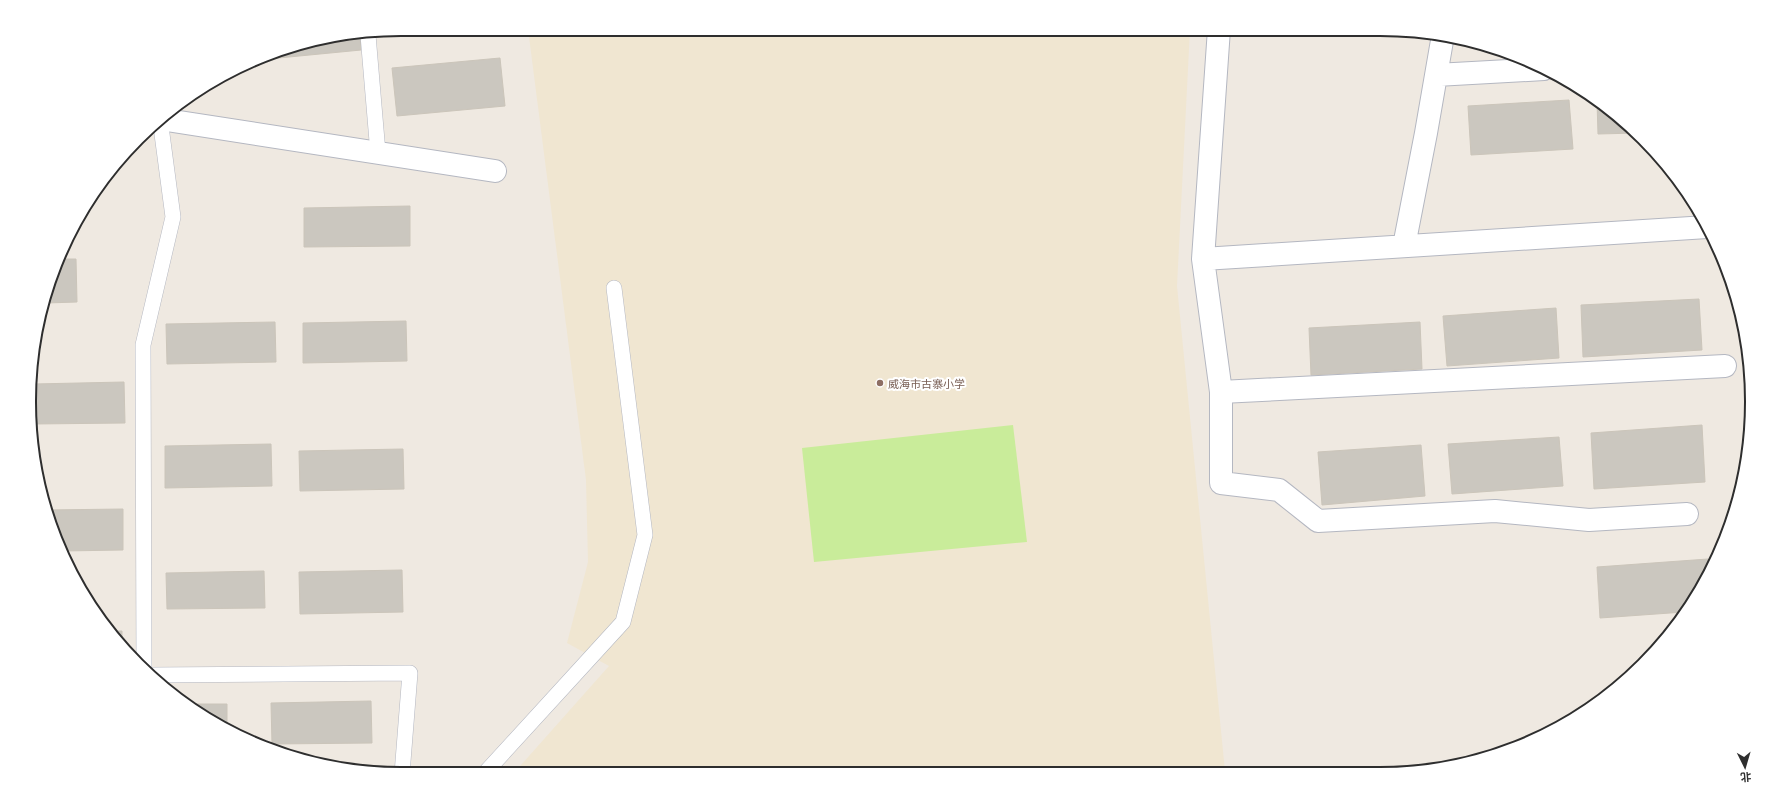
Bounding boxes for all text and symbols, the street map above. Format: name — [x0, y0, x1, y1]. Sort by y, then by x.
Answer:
place label: 威海市古寨小学 — [888, 376, 965, 391]
marker: 威海市古寨小学 — [875, 378, 885, 388]
north arrow — [1725, 747, 1765, 787]
text: 北 — [1740, 770, 1752, 785]

